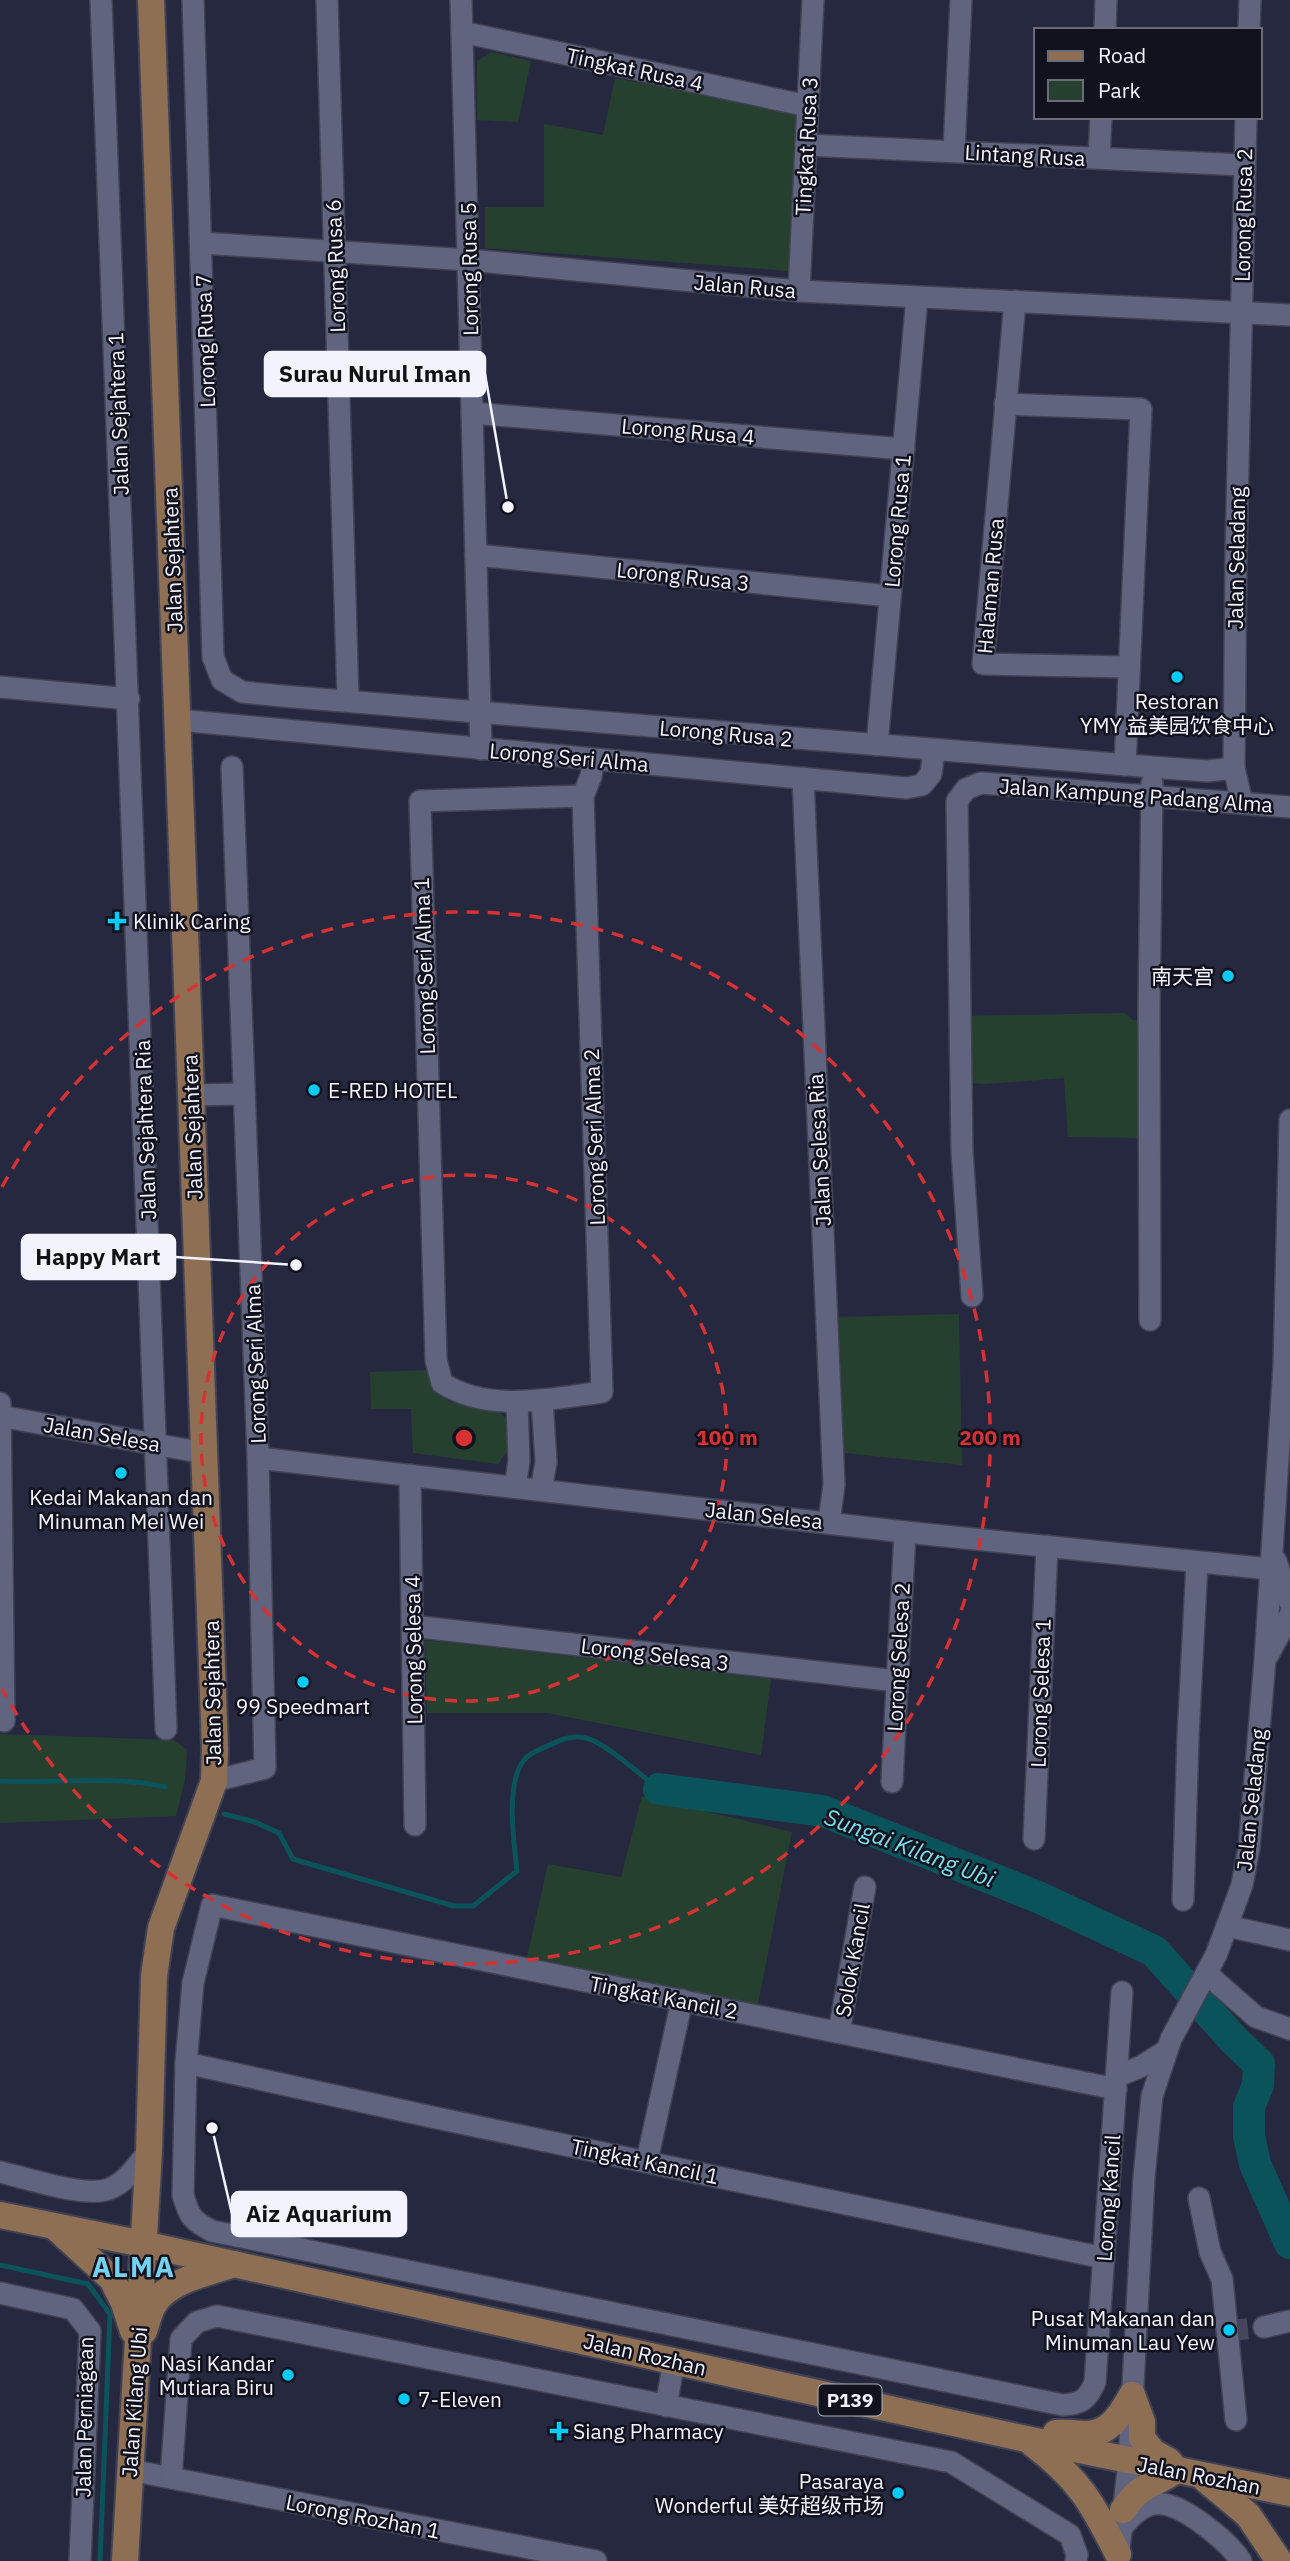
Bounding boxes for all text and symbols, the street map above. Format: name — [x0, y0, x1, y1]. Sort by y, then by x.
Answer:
legend — [1034, 28, 1262, 119]
street label: Tingkat Rusa 4 — [564, 41, 706, 97]
text: Road — [1098, 41, 1146, 69]
street label: Tingkat Rusa 3 — [788, 76, 824, 216]
text: Park — [1098, 76, 1141, 104]
street label: Lintang Rusa — [964, 138, 1086, 172]
street label: Lorong Rusa 2 — [1228, 148, 1258, 282]
street label: Lorong Rusa 6 — [319, 199, 351, 333]
street label: Lorong Rusa 5 — [454, 202, 484, 336]
street label: Jalan Rusa — [693, 268, 797, 304]
street label: Lorong Rusa 7 — [189, 274, 221, 408]
street label: Jalan Sejahtera 1 — [101, 332, 135, 496]
callout: Surau Nurul Iman — [265, 352, 485, 396]
text: Surau Nurul Iman — [279, 358, 471, 388]
street label: Lorong Rusa 4 — [620, 411, 756, 451]
street label: Lorong Rusa 1 — [877, 453, 917, 589]
street label: Jalan Seladang — [1221, 486, 1251, 630]
street label: Jalan Sejahtera — [155, 487, 189, 633]
street label: Halaman Rusa — [970, 517, 1010, 655]
street label: Lorong Rusa 3 — [615, 555, 751, 597]
marker: Restoran YMY 益美园饮食中心 — [1169, 669, 1185, 685]
place label: Restoran YMY 益美园饮食中心 — [1080, 687, 1274, 739]
street label: Lorong Rusa 2 — [658, 713, 794, 753]
street label: Lorong Seri Alma — [488, 736, 650, 778]
street label: Jalan Kampung Padang Alma — [998, 771, 1274, 819]
street label: Lorong Seri Alma 1 — [407, 877, 441, 1055]
place label: Klinik Caring — [133, 907, 251, 935]
marker: Klinik Caring — [107, 911, 127, 931]
place label: 南天宫 — [1151, 962, 1214, 990]
marker: 南天宫 — [1220, 968, 1236, 984]
street label: Jalan Sejahtera Ria — [128, 1039, 162, 1221]
street label: Lorong Seri Alma 2 — [577, 1048, 611, 1226]
street label: Jalan Sejahtera — [175, 1054, 209, 1200]
street label: Jalan Selesa Ria — [801, 1073, 837, 1227]
place label: E-RED HOTEL — [328, 1076, 457, 1104]
marker: E-RED HOTEL — [306, 1082, 322, 1098]
callout: Happy Mart — [22, 1235, 175, 1279]
text: Happy Mart — [35, 1241, 161, 1271]
street label: Lorong Seri Alma — [238, 1284, 272, 1444]
street label: Jalan Selesa — [41, 1410, 163, 1458]
text: 100 m — [696, 1423, 758, 1451]
text: 200 m — [959, 1423, 1021, 1451]
centre of rings — [452, 1426, 476, 1450]
marker: Kedai Makanan dan Minuman Mei Wei — [113, 1465, 129, 1481]
place label: Kedai Makanan dan Minuman Mei Wei — [29, 1483, 213, 1535]
street label: Jalan Selesa — [704, 1495, 824, 1535]
street label: Lorong Selesa 4 — [398, 1575, 428, 1725]
street label: Lorong Selesa 2 — [880, 1582, 916, 1732]
street label: Lorong Selesa 1 — [1023, 1618, 1057, 1768]
street label: Jalan Sejahtera — [197, 1620, 227, 1766]
street label: Lorong Selesa 3 — [579, 1631, 731, 1677]
marker: 99 Speedmart — [295, 1674, 311, 1690]
place label: 99 Speedmart — [236, 1692, 370, 1720]
street label: Jalan Seladang — [1230, 1728, 1272, 1872]
water label: Sungai Kilang Ubi — [821, 1801, 1000, 1894]
street label: Solok Kancil — [828, 1901, 876, 2019]
street label: Tingkat Kancil 2 — [588, 1969, 740, 2025]
street label: Tingkat Kancil 1 — [569, 2132, 721, 2190]
street label: Lorong Kancil — [1090, 2133, 1126, 2262]
callout: Aiz Aquarium — [232, 2192, 406, 2236]
text: Aiz Aquarium — [246, 2198, 392, 2228]
district label: ALMA — [92, 2248, 176, 2285]
place label: Pusat Makanan dan Minuman Lau Yew — [1031, 2304, 1215, 2356]
marker: Pusat Makanan dan Minuman Lau Yew — [1221, 2322, 1237, 2338]
street label: Jalan Kilang Ubi — [115, 2326, 153, 2478]
street label: Jalan Rozhan — [581, 2326, 709, 2382]
street label: Jalan Perniagaan — [69, 2336, 99, 2498]
place label: Nasi Kandar Mutiara Biru — [159, 2349, 274, 2401]
marker: Nasi Kandar Mutiara Biru — [280, 2367, 296, 2383]
road number: P139 — [818, 2384, 882, 2416]
place label: 7-Eleven — [418, 2385, 502, 2413]
marker: 7-Eleven — [396, 2391, 412, 2407]
place label: Siang Pharmacy — [573, 2417, 724, 2445]
marker: Siang Pharmacy — [551, 2423, 567, 2439]
street label: Jalan Rozhan — [1135, 2449, 1263, 2501]
place label: Pasaraya Wonderful 美好超级市场 — [655, 2467, 884, 2519]
marker: Pasaraya Wonderful 美好超级市场 — [890, 2485, 906, 2501]
street label: Lorong Rozhan 1 — [283, 2487, 443, 2545]

